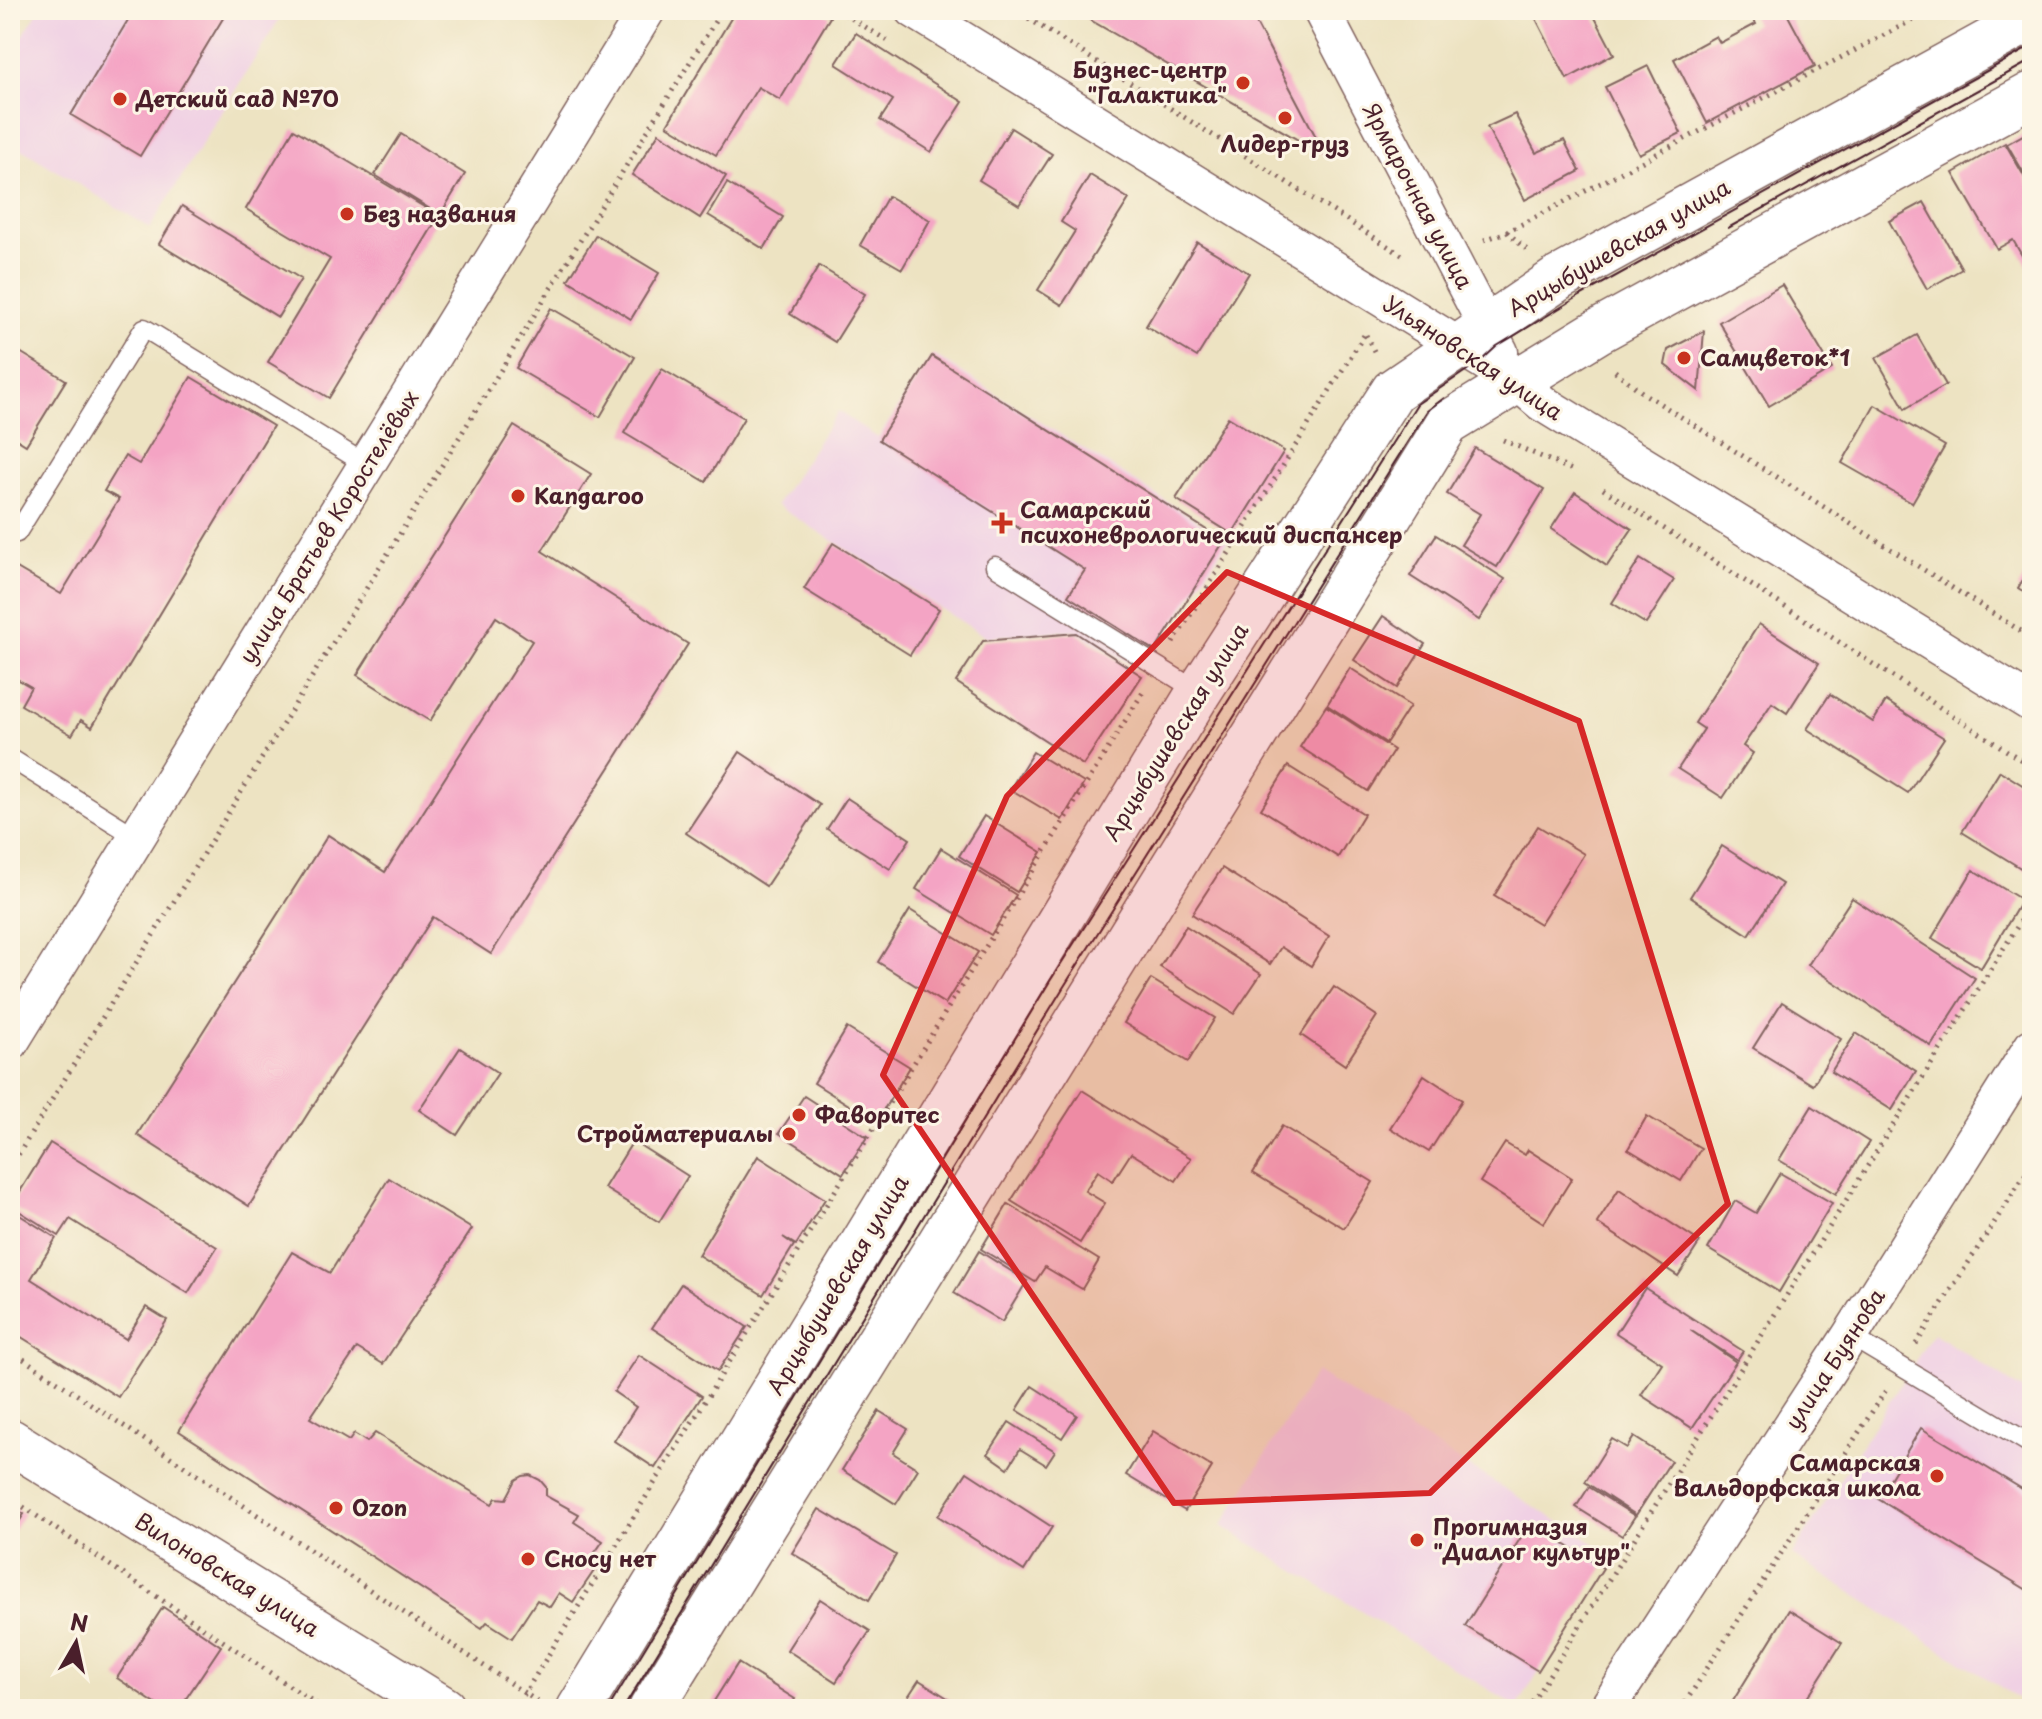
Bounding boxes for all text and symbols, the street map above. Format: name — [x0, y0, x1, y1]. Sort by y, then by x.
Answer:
place label: Бизнес-центр "Галактика" — [1073, 52, 1227, 110]
marker: Бизнес-центр "Галактика" — [1234, 74, 1252, 92]
place label: Детский сад №70 — [135, 81, 339, 114]
marker: Детский сад №70 — [111, 90, 129, 108]
street label: Ярмарочная улица — [1356, 96, 1482, 294]
marker: Лидер-груз — [1276, 109, 1294, 127]
place label: Лидер-груз — [1221, 126, 1349, 159]
street label: Арцыбушевская улица — [1501, 169, 1736, 324]
place label: Без названия — [363, 196, 516, 229]
marker: Без названия — [338, 205, 356, 223]
street label: Ульяновская улица — [1378, 286, 1570, 427]
place label: Самцветок*1 — [1700, 340, 1850, 373]
marker: Самцветок*1 — [1675, 349, 1693, 367]
street label: улица Братьев Коростелёвых — [230, 383, 426, 669]
place label: Kangaroo — [534, 478, 644, 511]
marker: Kangaroo — [509, 487, 527, 505]
place label: Самарский психоневрологический диспансер — [1020, 492, 1403, 550]
marker: Самарский психоневрологический диспансер — [991, 512, 1013, 534]
street label: Арцыбушевская улица — [1094, 616, 1255, 847]
place label: Фаворитес — [815, 1097, 940, 1130]
marker: Фаворитес — [790, 1106, 808, 1124]
place label: Стройматериалы — [577, 1116, 773, 1149]
marker: Стройматериалы — [780, 1125, 798, 1143]
street label: Арцыбушевская улица — [758, 1168, 916, 1401]
street label: улица Буянова — [1776, 1281, 1892, 1435]
place label: Самарская Вальдорфская школа — [1673, 1445, 1921, 1503]
marker: Самарская Вальдорфская школа — [1928, 1467, 1946, 1485]
place label: Ozon — [352, 1490, 407, 1523]
marker: Ozon — [327, 1499, 345, 1517]
street label: Вилоновская улица — [129, 1504, 327, 1644]
place label: Прогимназия "Диалог культур" — [1433, 1509, 1630, 1567]
marker: Прогимназия "Диалог культур" — [1408, 1531, 1426, 1549]
place label: Сносу нет — [544, 1541, 656, 1574]
marker: Сносу нет — [519, 1550, 537, 1568]
north arrow — [36, 1603, 116, 1683]
text: N — [68, 1604, 91, 1639]

